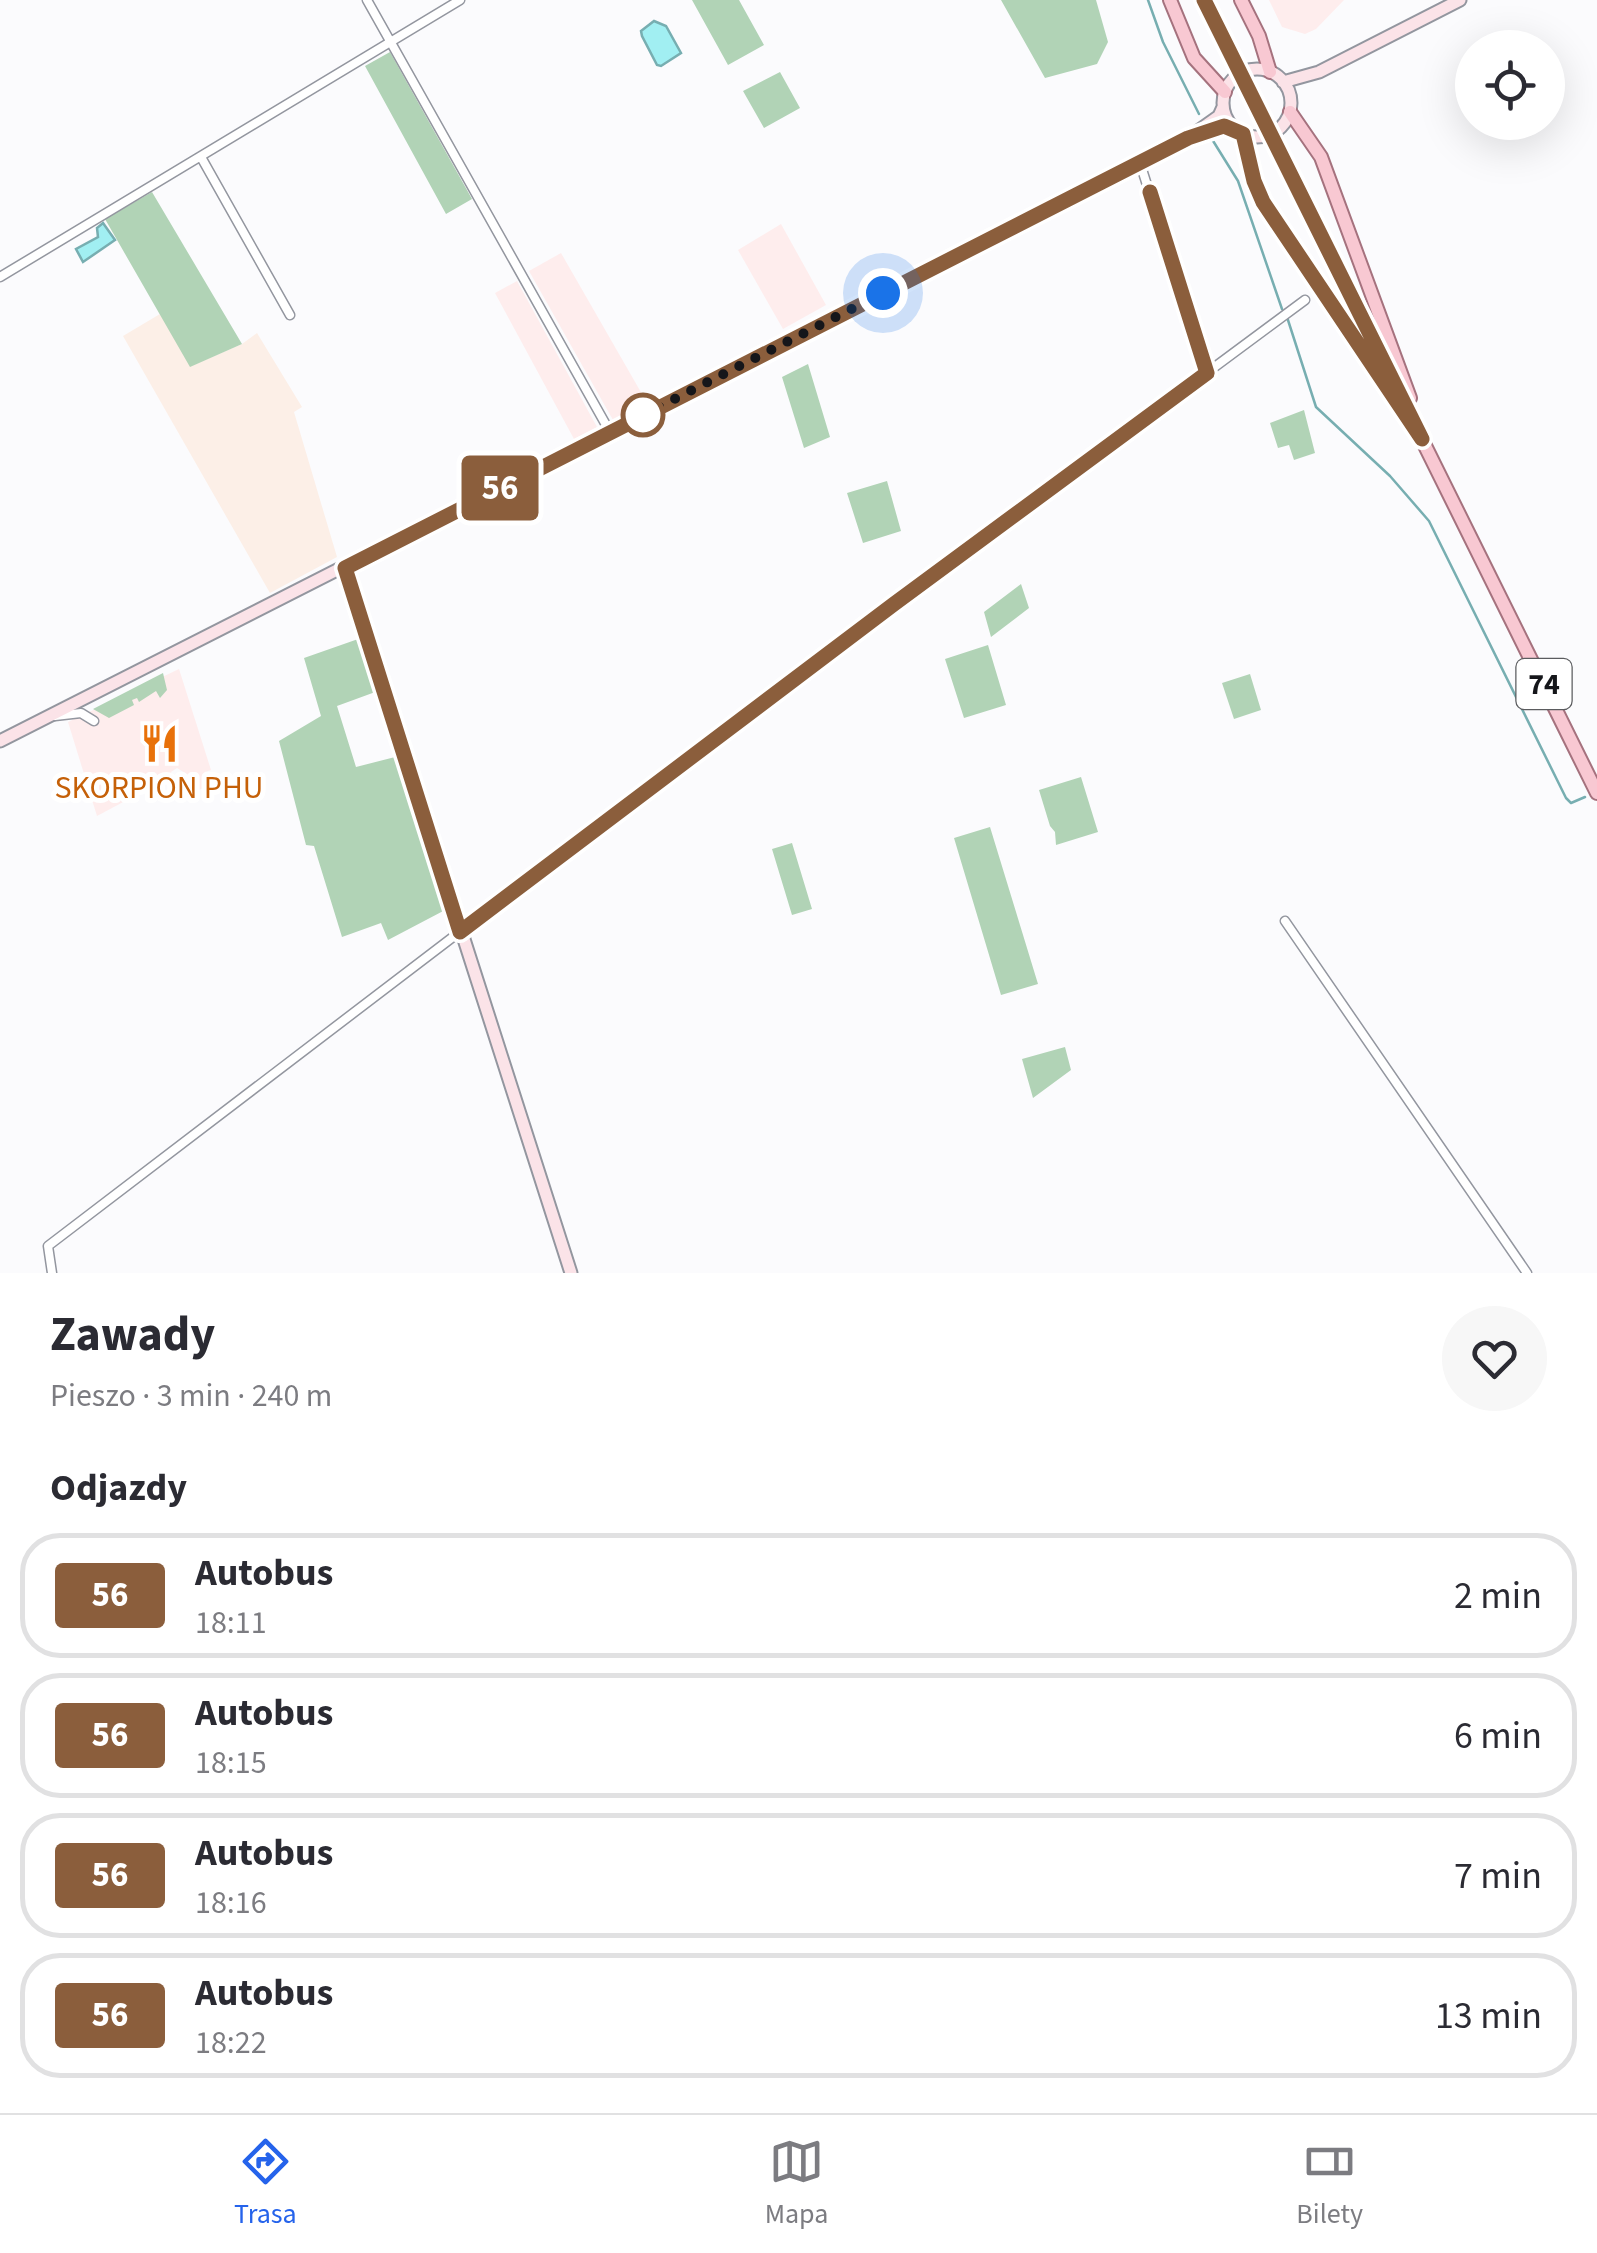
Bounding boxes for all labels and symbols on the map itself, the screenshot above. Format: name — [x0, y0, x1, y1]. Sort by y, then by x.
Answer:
your location — [858, 268, 908, 318]
unlabelled marker — [622, 394, 664, 436]
line badge: 56 — [455, 456, 545, 520]
road number: 74 — [1516, 659, 1572, 709]
restaurant icon: SKORPION PHU — [138, 722, 180, 764]
place label: SKORPION PHU — [55, 765, 263, 811]

